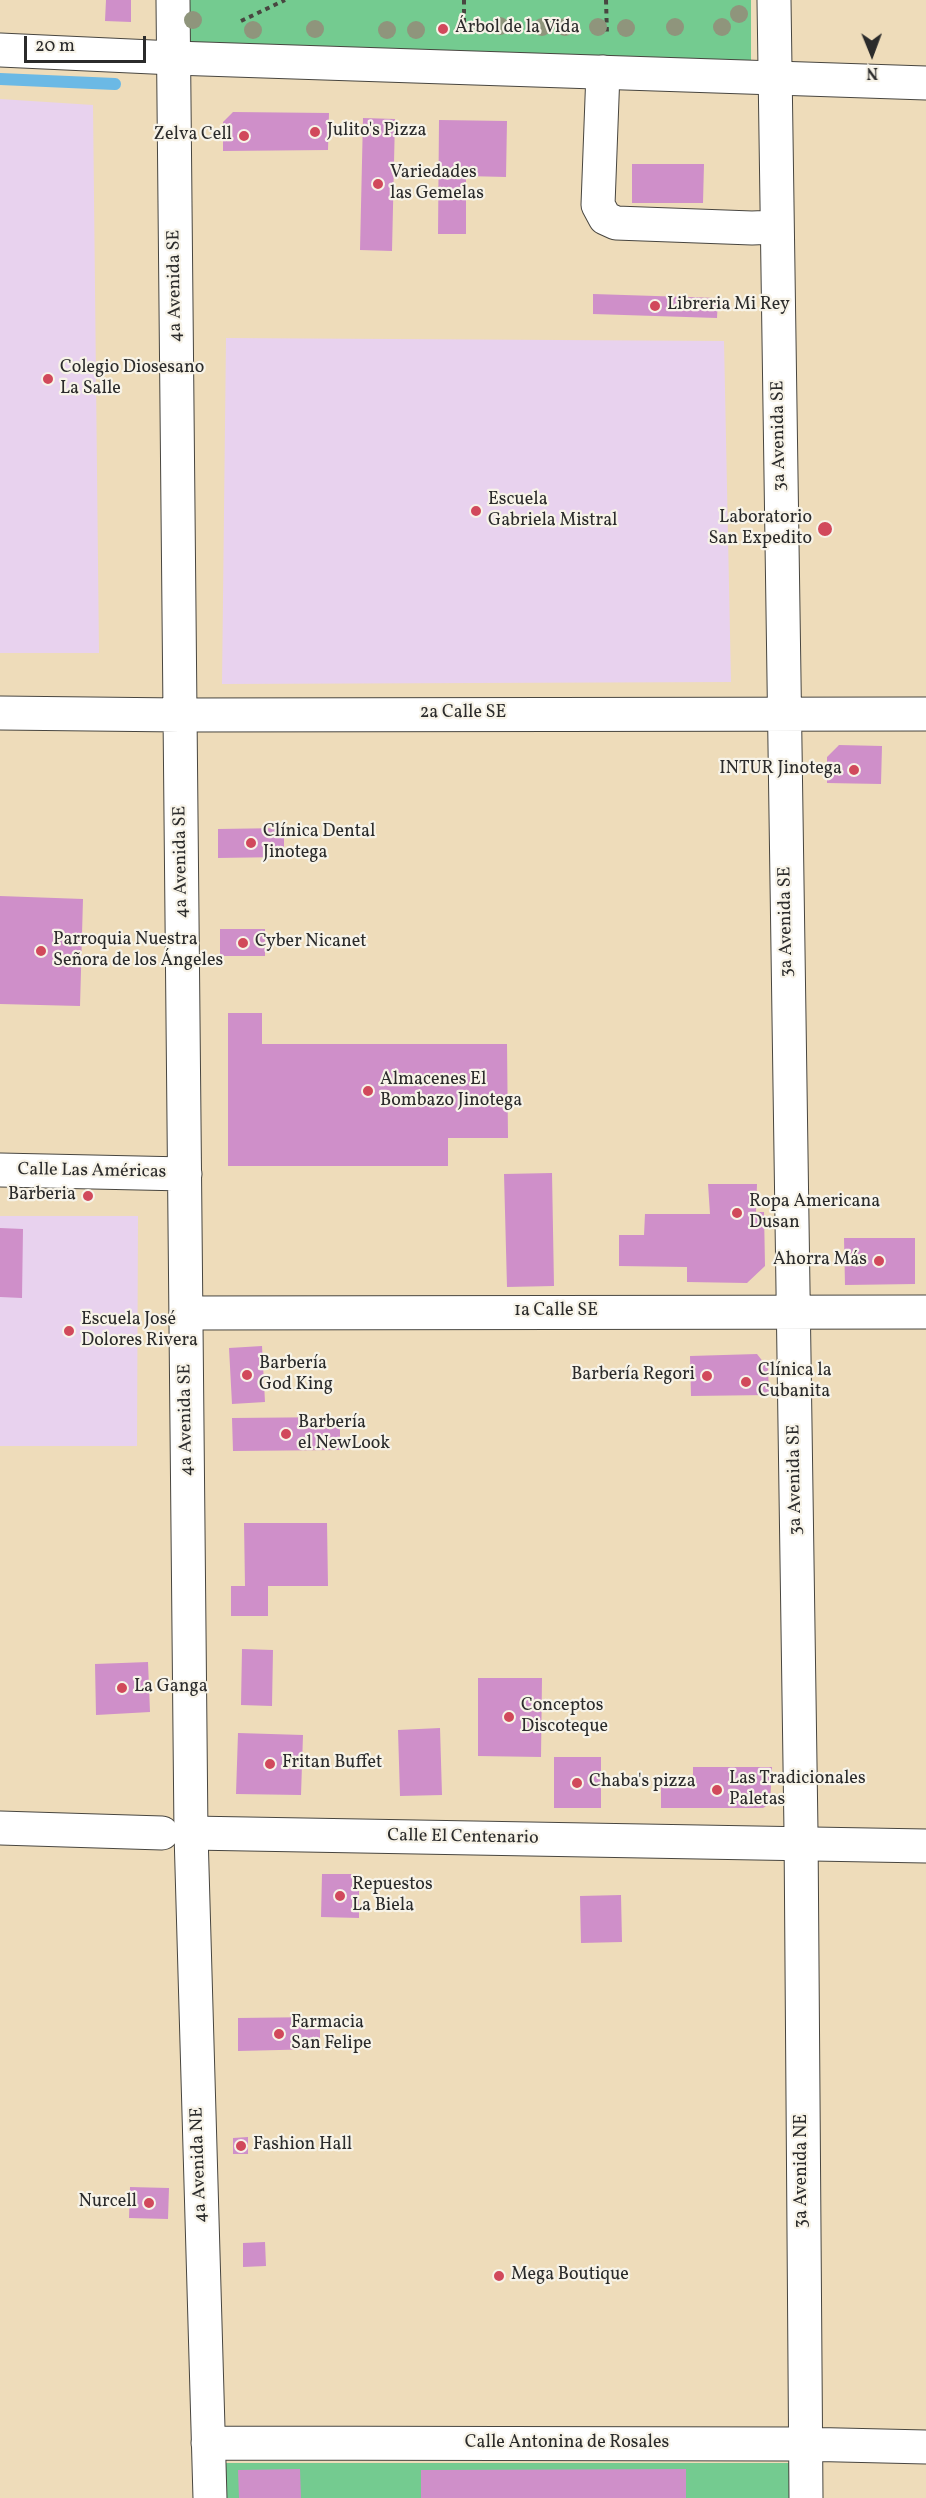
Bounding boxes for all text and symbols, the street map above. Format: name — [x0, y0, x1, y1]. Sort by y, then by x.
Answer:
place label: Árbol de la Vida — [455, 18, 580, 40]
marker: Árbol de la Vida — [436, 22, 450, 36]
scale bar — [27, 24, 148, 62]
north arrow — [842, 24, 902, 84]
text: 20 m — [35, 34, 75, 59]
text: N — [866, 61, 878, 83]
place label: Julito's Pizza — [327, 121, 426, 143]
place label: Zelva Cell — [154, 125, 232, 147]
marker: Julito's Pizza — [308, 125, 322, 139]
marker: Zelva Cell — [237, 129, 251, 143]
place label: Variedades las Gemelas — [390, 163, 484, 206]
marker: Variedades las Gemelas — [371, 177, 385, 191]
street label: 4a Avenida SE — [164, 230, 188, 342]
place label: Libreria Mi Rey — [667, 295, 790, 317]
marker: Libreria Mi Rey — [648, 299, 662, 313]
place label: Colegio Diosesano La Salle — [60, 358, 204, 400]
marker: Colegio Diosesano La Salle — [41, 372, 55, 386]
street label: 3a Avenida SE — [768, 380, 792, 492]
place label: Escuela Gabriela Mistral — [488, 490, 617, 532]
marker: Escuela Gabriela Mistral — [469, 504, 483, 518]
place label: Laboratorio San Expedito — [708, 508, 812, 550]
marker: Laboratorio San Expedito — [816, 520, 834, 538]
street label: 2a Calle SE — [420, 703, 506, 725]
place label: INTUR Jinotega — [719, 759, 842, 781]
marker: INTUR Jinotega — [847, 763, 861, 777]
street label: 4a Avenida SE — [170, 806, 194, 918]
place label: Clínica Dental Jinotega — [263, 822, 375, 864]
marker: Clínica Dental Jinotega — [244, 836, 258, 850]
street label: 3a Avenida SE — [775, 866, 799, 978]
place label: Parroquia Nuestra Señora de los Ángeles — [53, 930, 223, 972]
place label: Cyber Nicanet — [255, 932, 367, 954]
marker: Cyber Nicanet — [236, 936, 250, 950]
marker: Parroquia Nuestra Señora de los Ángeles — [34, 944, 48, 958]
place label: Almacenes El Bombazo Jinotega — [380, 1070, 522, 1112]
marker: Almacenes El Bombazo Jinotega — [361, 1084, 375, 1098]
street label: Calle Las Américas — [17, 1160, 167, 1184]
place label: Barberia — [8, 1185, 76, 1207]
marker: Barberia — [81, 1189, 95, 1203]
place label: Ropa Americana Dusan — [749, 1192, 880, 1234]
marker: Ropa Americana Dusan — [730, 1206, 744, 1220]
place label: Ahorra Más — [773, 1250, 867, 1272]
marker: Ahorra Más — [872, 1254, 886, 1268]
street label: 1a Calle SE — [514, 1301, 598, 1323]
place label: Escuela José Dolores Rivera — [81, 1310, 198, 1352]
marker: Escuela José Dolores Rivera — [62, 1324, 76, 1338]
place label: Barbería God King — [259, 1354, 333, 1396]
place label: Clínica la Cubanita — [758, 1361, 832, 1404]
street label: 4a Avenida SE — [175, 1364, 199, 1476]
place label: Barbería Regori — [571, 1365, 695, 1387]
marker: Barbería God King — [240, 1368, 254, 1382]
marker: Barbería Regori — [700, 1369, 714, 1383]
marker: Clínica la Cubanita — [739, 1375, 753, 1389]
place label: Barbería el NewLook — [298, 1413, 390, 1456]
street label: 3a Avenida SE — [784, 1424, 808, 1536]
marker: Barbería el NewLook — [279, 1427, 293, 1441]
place label: La Ganga — [134, 1677, 208, 1699]
marker: La Ganga — [115, 1681, 129, 1695]
place label: Conceptos Discoteque — [521, 1696, 608, 1738]
marker: Conceptos Discoteque — [502, 1710, 516, 1724]
place label: Fritan Buffet — [282, 1753, 382, 1775]
marker: Fritan Buffet — [263, 1757, 277, 1771]
place label: Las Tradicionales Paletas — [729, 1769, 866, 1812]
place label: Chaba's pizza — [589, 1772, 696, 1794]
marker: Chaba's pizza — [570, 1776, 584, 1790]
marker: Las Tradicionales Paletas — [710, 1783, 724, 1797]
street label: Calle El Centenario — [387, 1826, 539, 1850]
place label: Repuestos La Biela — [352, 1875, 433, 1918]
marker: Repuestos La Biela — [333, 1889, 347, 1903]
place label: Farmacia San Felipe — [291, 2013, 372, 2056]
marker: Farmacia San Felipe — [272, 2027, 286, 2041]
street label: 4a Avenida NE — [187, 2107, 213, 2223]
street label: 3a Avenida NE — [792, 2114, 814, 2228]
place label: Fashion Hall — [253, 2135, 352, 2157]
marker: Fashion Hall — [234, 2139, 248, 2153]
place label: Nurcell — [79, 2192, 137, 2214]
marker: Nurcell — [142, 2196, 156, 2210]
place label: Mega Boutique — [511, 2265, 629, 2287]
marker: Mega Boutique — [492, 2269, 506, 2283]
street label: Calle Antonina de Rosales — [465, 2433, 669, 2455]

